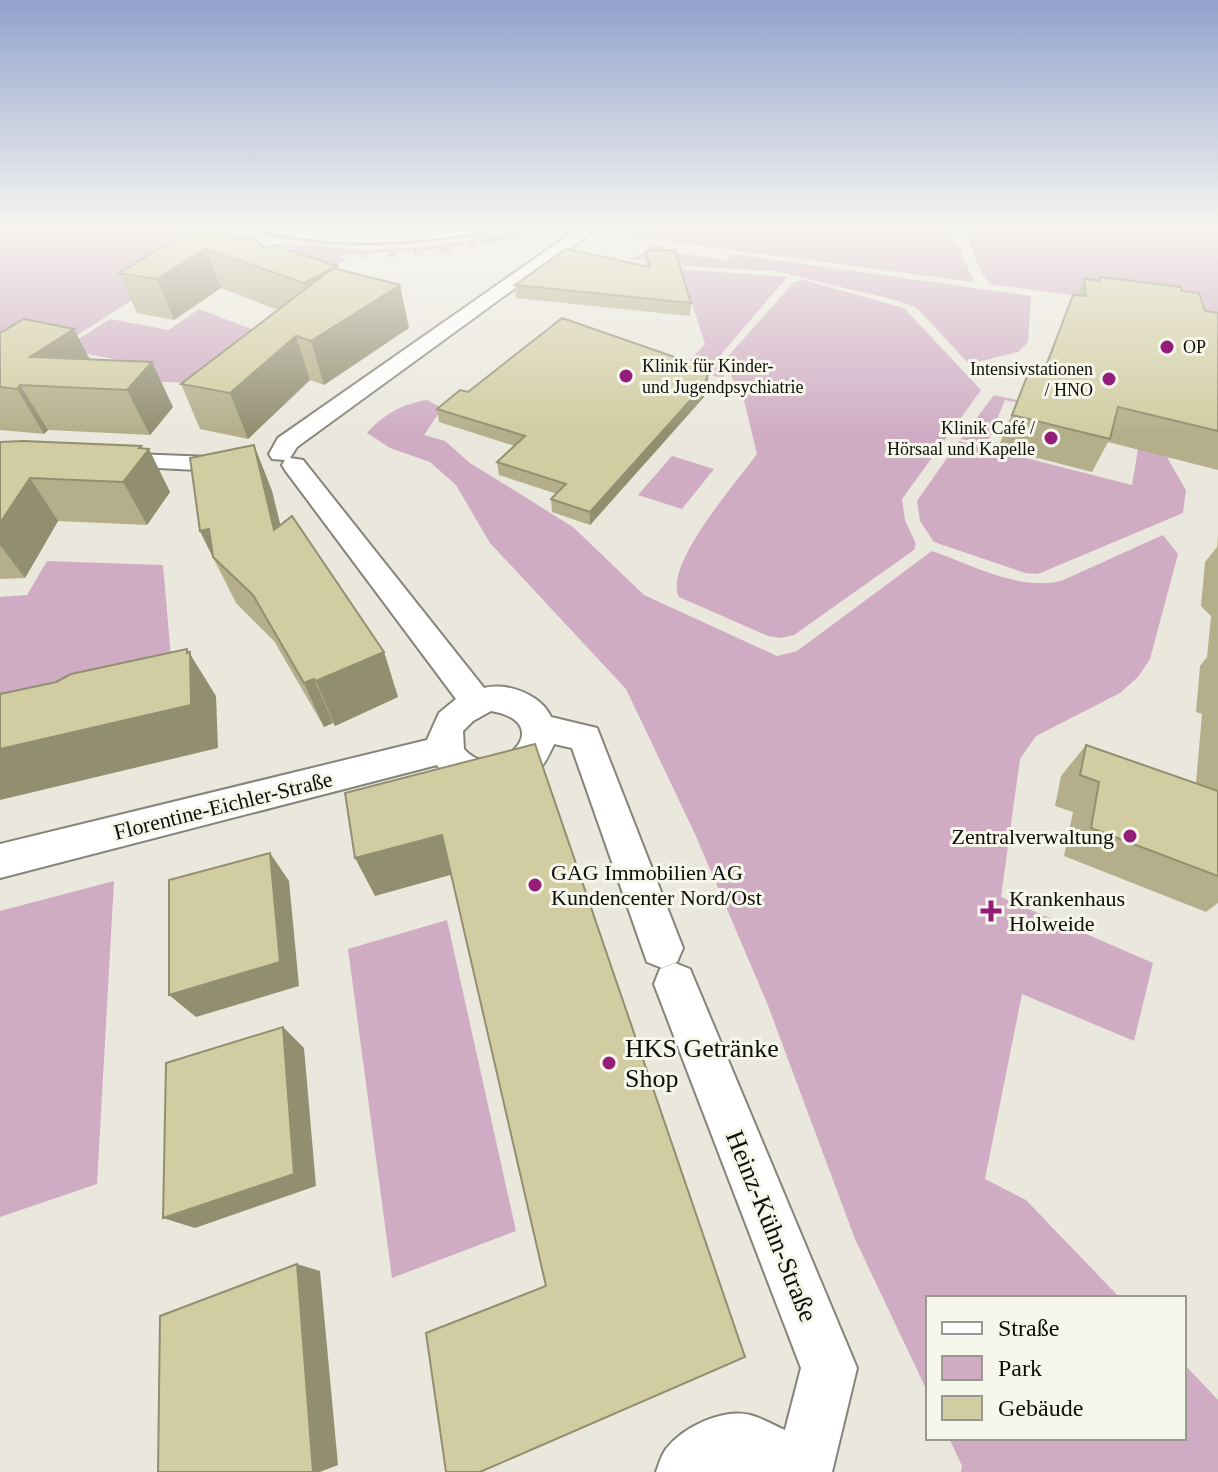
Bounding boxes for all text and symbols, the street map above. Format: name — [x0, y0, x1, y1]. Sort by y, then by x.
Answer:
place label: OP — [1183, 337, 1206, 357]
marker: OP — [1158, 338, 1176, 356]
place label: Klinik für Kinder- und Jugendpsychiatrie — [642, 356, 803, 397]
place label: Intensivstationen / HNO — [970, 359, 1093, 400]
marker: Klinik für Kinder- und Jugendpsychiatrie — [617, 367, 635, 385]
marker: Intensivstationen / HNO — [1100, 370, 1118, 388]
place label: Klinik Café / Hörsaal und Kapelle — [887, 418, 1035, 459]
marker: Klinik Café / Hörsaal und Kapelle — [1042, 429, 1060, 447]
street label: Florentine-Eichler-Straße — [111, 766, 335, 845]
place label: Zentralverwaltung — [952, 824, 1114, 849]
marker: Zentralverwaltung — [1121, 827, 1139, 845]
place label: GAG Immobilien AG Kundencenter Nord/Ost — [551, 860, 762, 910]
marker: GAG Immobilien AG Kundencenter Nord/Ost — [526, 876, 544, 894]
place label: Krankenhaus Holweide — [1009, 886, 1125, 936]
marker: Krankenhaus Holweide — [980, 900, 1002, 922]
place label: HKS Getränke Shop — [625, 1034, 779, 1093]
marker: HKS Getränke Shop — [600, 1054, 618, 1072]
street label: Heinz-Kühn-Straße — [720, 1126, 823, 1326]
legend — [926, 1296, 1186, 1440]
text: Straße — [998, 1315, 1059, 1341]
text: Park — [998, 1355, 1042, 1381]
text: Gebäude — [998, 1395, 1083, 1421]

